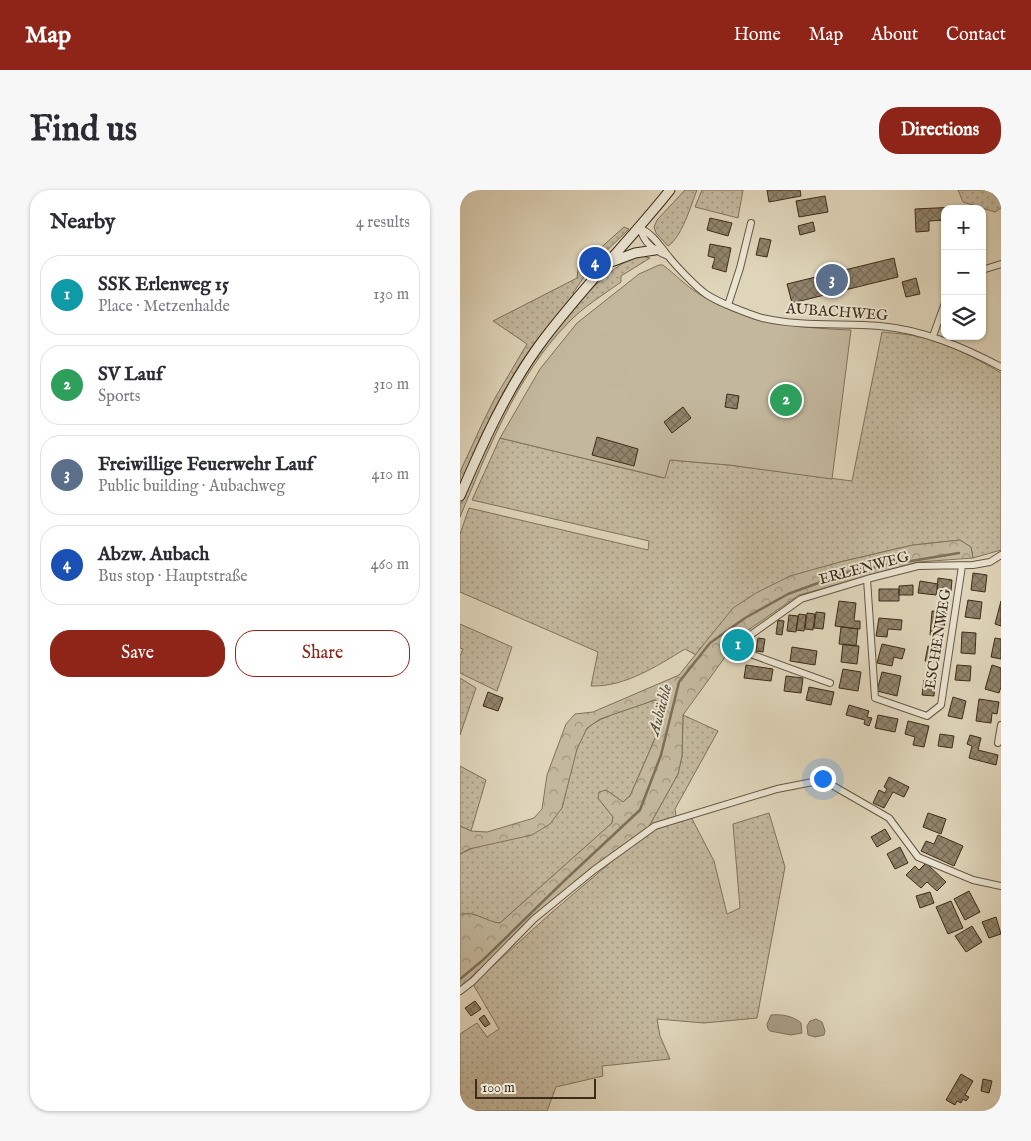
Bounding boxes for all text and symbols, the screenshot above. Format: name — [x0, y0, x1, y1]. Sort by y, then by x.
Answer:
text: Map — [25, 20, 71, 51]
text: Home — [734, 24, 781, 47]
text: Map — [809, 24, 843, 47]
text: About — [871, 24, 918, 47]
text: Contact — [946, 24, 1006, 47]
button: Directions — [879, 107, 1001, 154]
text: Find us — [30, 108, 137, 153]
map controls — [941, 205, 986, 340]
button: + — [941, 205, 986, 250]
text: Nearby — [50, 209, 115, 236]
text: 4 results — [356, 213, 410, 233]
pin: 4 — [579, 244, 611, 282]
button: − — [941, 250, 986, 295]
pin: 3 — [816, 261, 848, 299]
text: SSK Erlenweg 15 — [98, 273, 229, 297]
text: 1 — [64, 285, 70, 305]
text: 130 m — [373, 285, 409, 305]
button: layers — [941, 295, 986, 340]
text: Place · Metzenhalde — [98, 297, 230, 317]
street label: AUBACHWEG — [784, 299, 889, 325]
text: SV Lauf — [98, 363, 163, 387]
text: 2 — [63, 375, 71, 395]
text: 310 m — [373, 375, 409, 395]
pin: 2 — [770, 381, 802, 419]
text: Sports — [98, 387, 140, 407]
text: Freiwillige Feuerwehr Lauf — [98, 453, 314, 477]
text: 3 — [64, 465, 70, 485]
text: 410 m — [372, 465, 409, 485]
text: Public building · Aubachweg — [98, 477, 285, 497]
text: Abzw. Aubach — [98, 543, 209, 567]
street label: ERLENWEG — [817, 547, 911, 589]
text: 4 — [63, 555, 71, 575]
text: 460 m — [371, 555, 409, 575]
text: Bus stop · Hauptstraße — [98, 567, 248, 587]
street label: ESCHENWEG — [921, 587, 955, 691]
pin: 1 — [722, 626, 754, 664]
button: Save — [50, 630, 225, 677]
button: Share — [235, 630, 410, 677]
water label: Aubächle — [644, 681, 678, 740]
your location — [810, 766, 836, 792]
scale bar — [475, 1076, 596, 1099]
text: 100 m — [482, 1079, 515, 1097]

